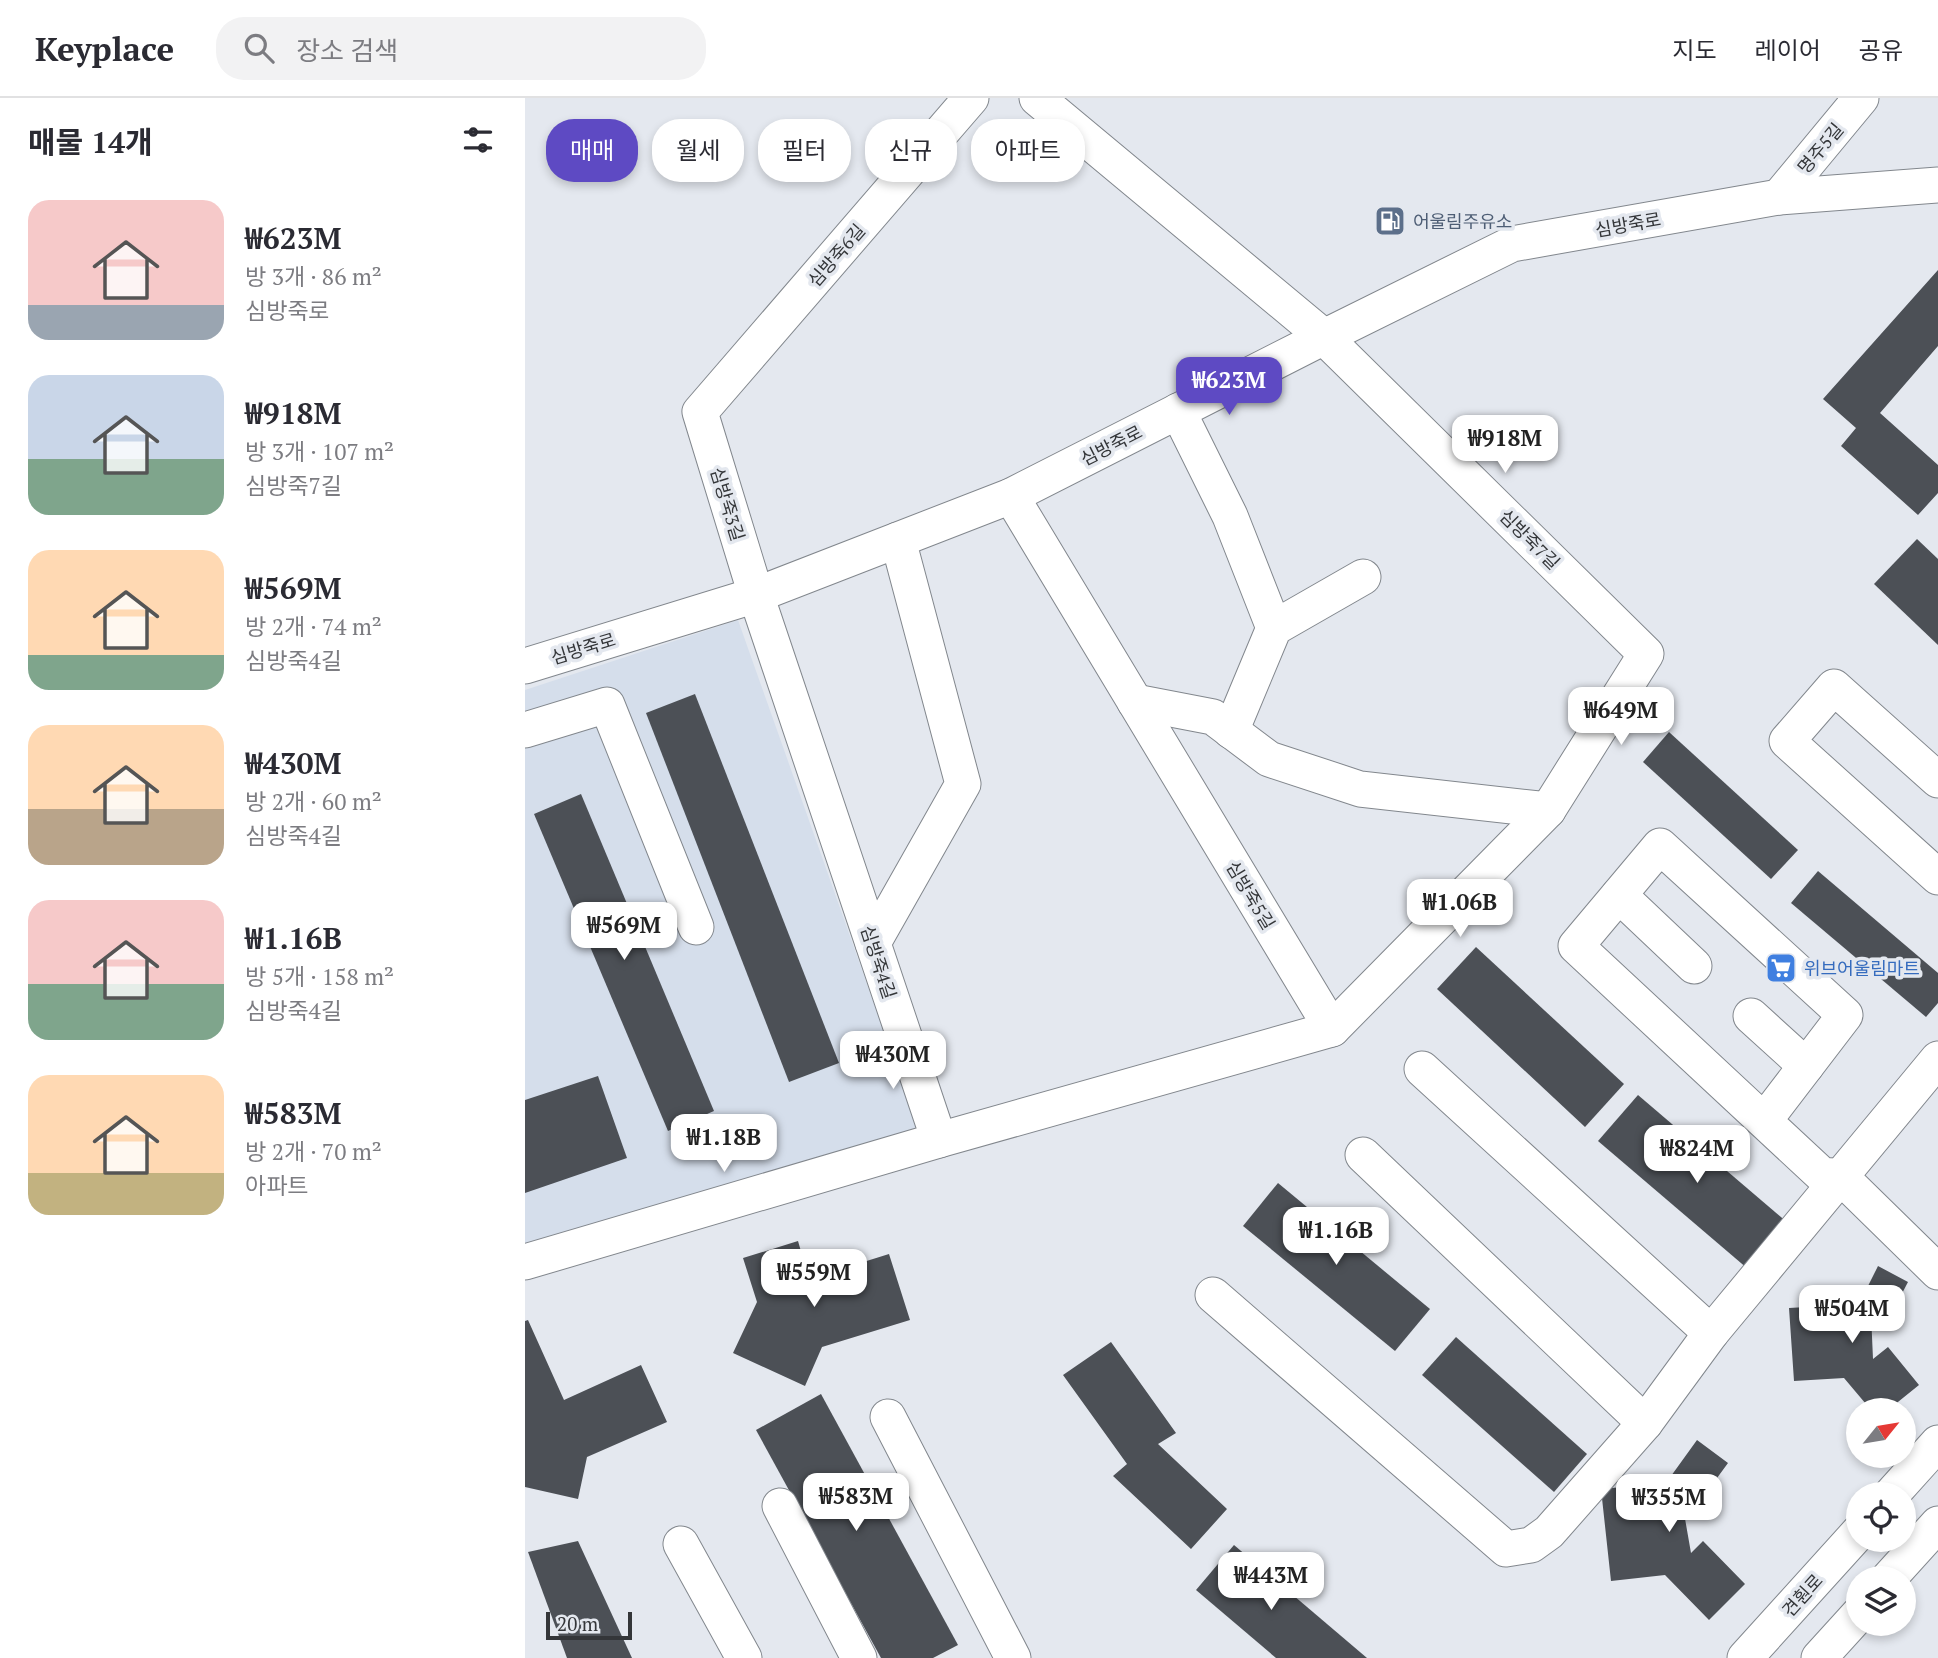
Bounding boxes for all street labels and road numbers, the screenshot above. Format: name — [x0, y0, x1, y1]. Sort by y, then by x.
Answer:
street label: 명주5길 — [1792, 118, 1848, 178]
street label: 심방죽로 — [1593, 206, 1663, 242]
street label: 심방죽6길 — [802, 219, 870, 291]
street label: 심방죽로 — [1076, 419, 1146, 471]
street label: 심방죽3길 — [705, 464, 751, 544]
street label: 심방죽7길 — [1495, 504, 1565, 574]
street label: 심방죽로 — [548, 627, 618, 669]
street label: 심방죽5길 — [1221, 856, 1281, 934]
street label: 심방죽4길 — [856, 922, 902, 1002]
street label: 견훤로 — [1776, 1569, 1828, 1621]

